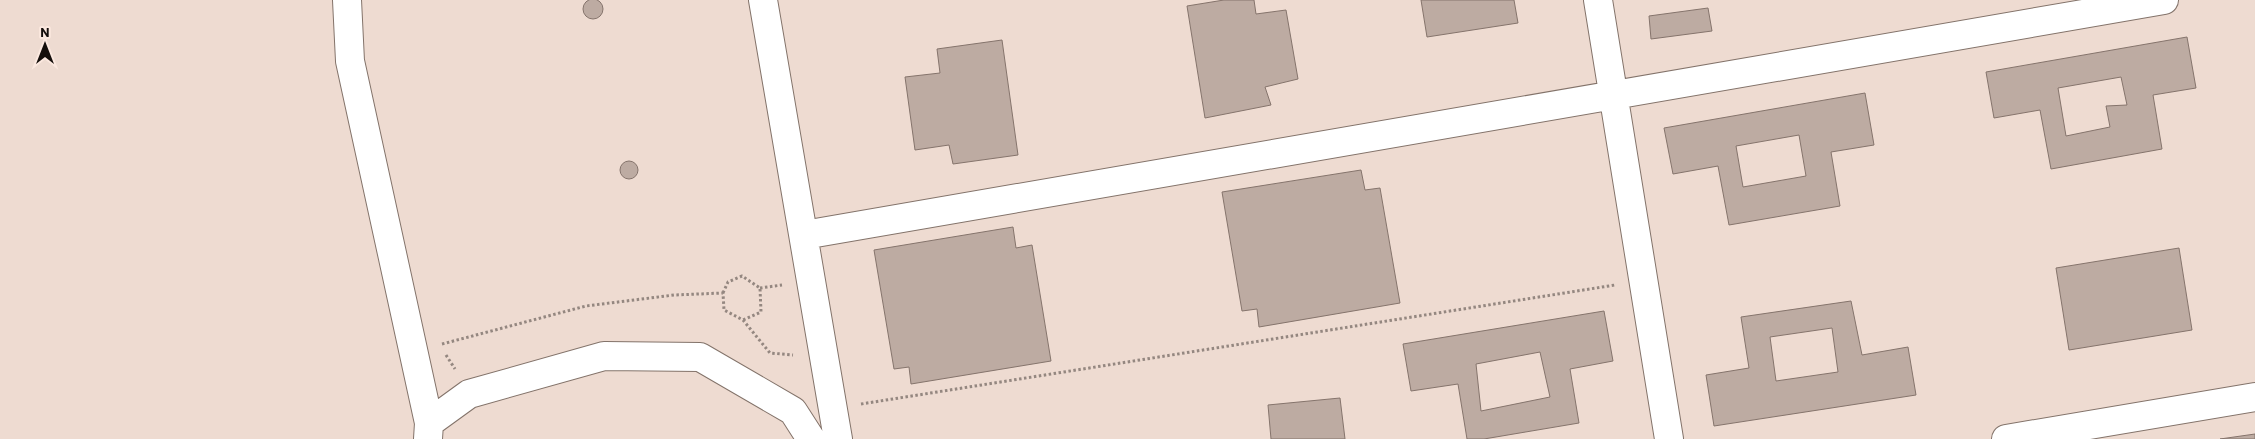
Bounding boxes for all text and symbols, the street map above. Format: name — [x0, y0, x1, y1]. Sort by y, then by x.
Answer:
north arrow — [20, 20, 70, 70]
text: N — [40, 23, 50, 40]

